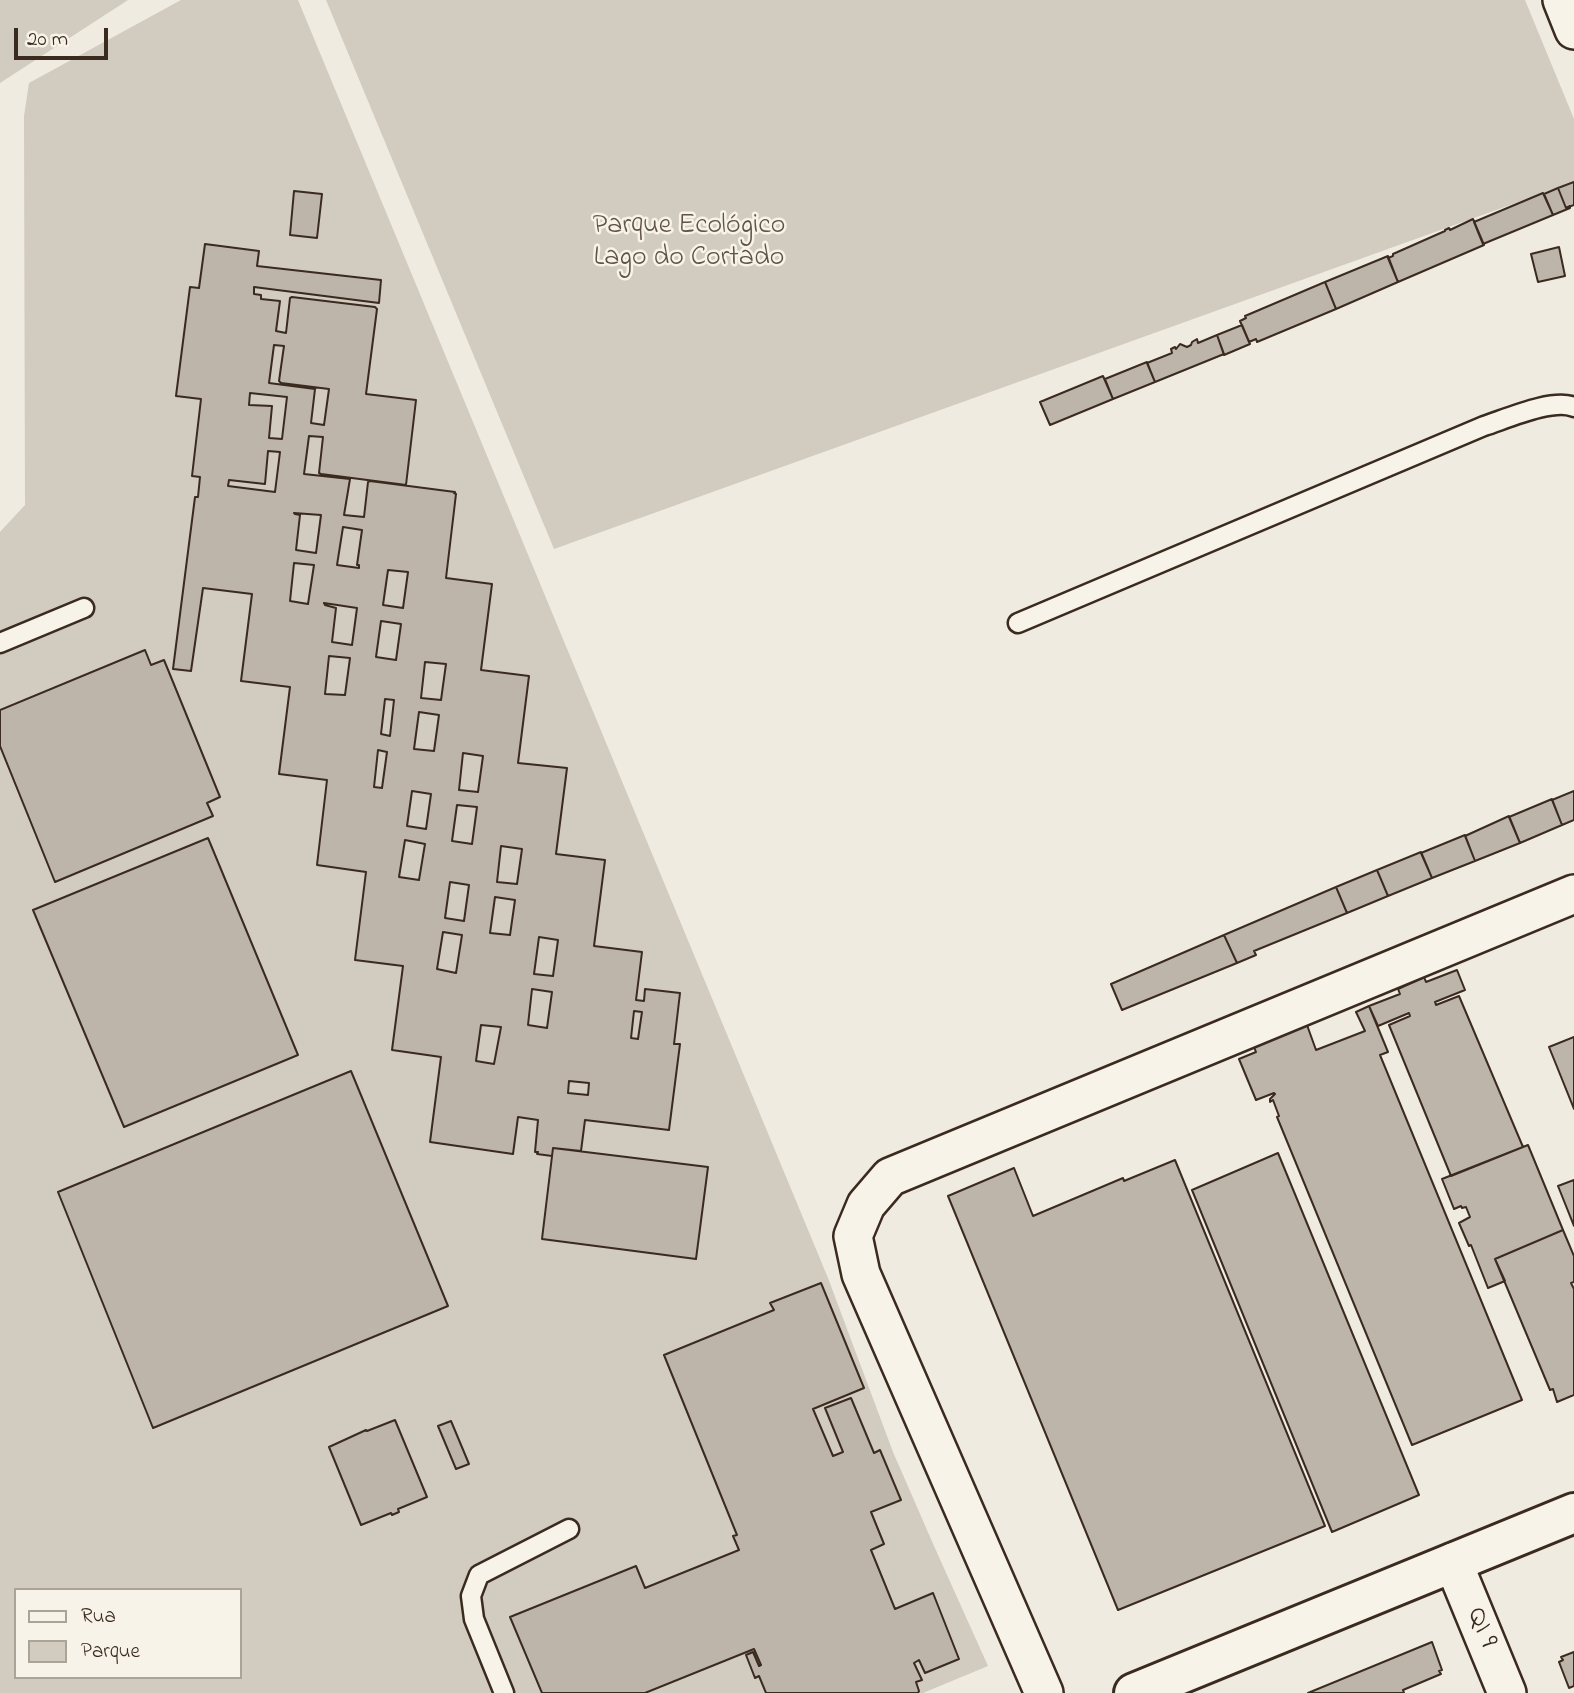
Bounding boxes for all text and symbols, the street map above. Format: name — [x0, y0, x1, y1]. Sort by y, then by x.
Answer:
scale bar — [18, 14, 112, 58]
text: 20 m — [27, 25, 68, 55]
park label: Parque Ecológico Lago do Cortado — [593, 210, 785, 276]
legend — [14, 1588, 242, 1679]
text: Rua — [81, 1602, 116, 1632]
street label: QI 9 — [1457, 1603, 1503, 1653]
text: Parque — [81, 1637, 140, 1667]

